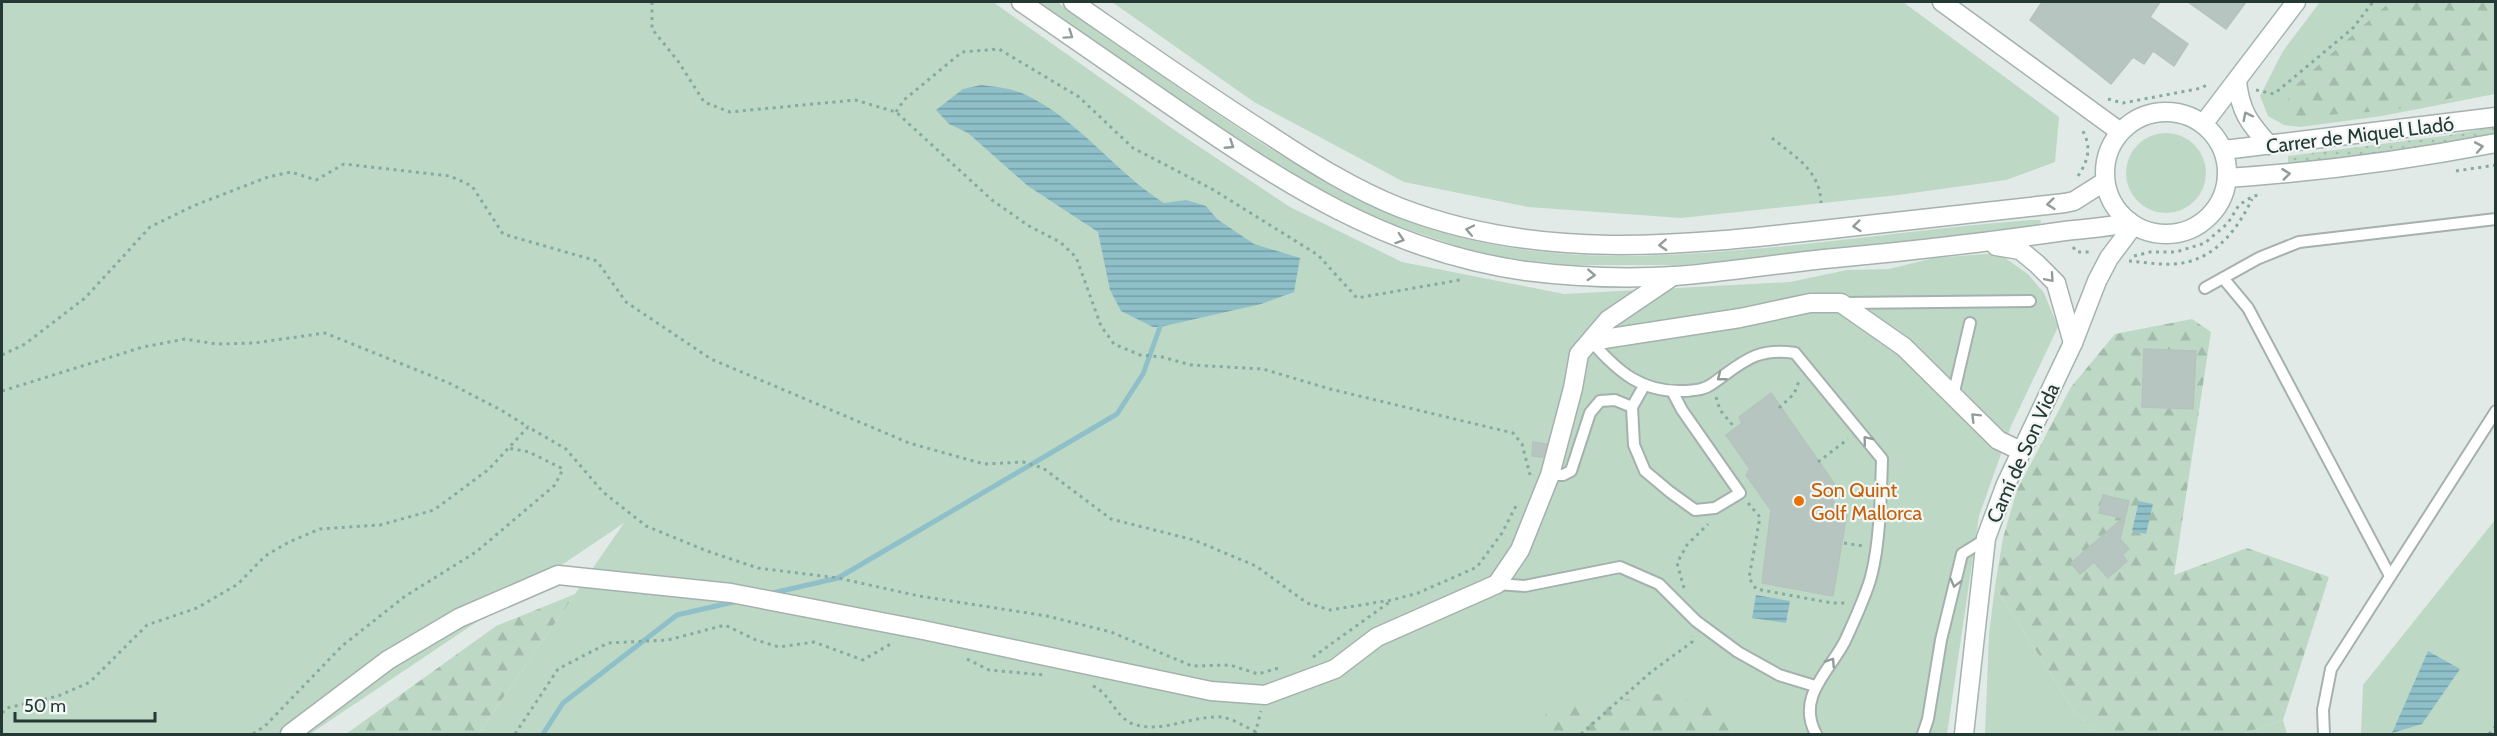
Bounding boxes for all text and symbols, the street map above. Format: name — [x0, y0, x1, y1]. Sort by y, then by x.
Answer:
one-way arrow — [1062, 28, 1073, 39]
one-way arrow — [2243, 112, 2254, 122]
street label: Carrer de Miquel Lladó — [2265, 112, 2455, 158]
one-way arrow — [1223, 138, 1234, 149]
one-way arrow — [2474, 141, 2483, 153]
one-way arrow — [2281, 168, 2290, 180]
one-way arrow — [2047, 197, 2056, 210]
one-way arrow — [1853, 219, 1862, 232]
one-way arrow — [1465, 224, 1475, 237]
one-way arrow — [1394, 232, 1405, 244]
one-way arrow — [1659, 238, 1668, 251]
one-way arrow — [1586, 269, 1595, 282]
one-way arrow — [2043, 271, 2054, 282]
one-way arrow — [1717, 369, 1728, 380]
street label: Camí de Son Vida — [1981, 379, 2065, 527]
one-way arrow — [1971, 413, 1982, 424]
one-way arrow — [1864, 436, 1875, 447]
place label: Son Quint Golf Mallorca — [1811, 478, 1922, 525]
marker: Son Quint Golf Mallorca — [1792, 494, 1806, 508]
one-way arrow — [1949, 578, 1962, 588]
one-way arrow — [1824, 658, 1835, 669]
scale bar — [15, 685, 154, 723]
text: 50 m — [24, 695, 66, 717]

